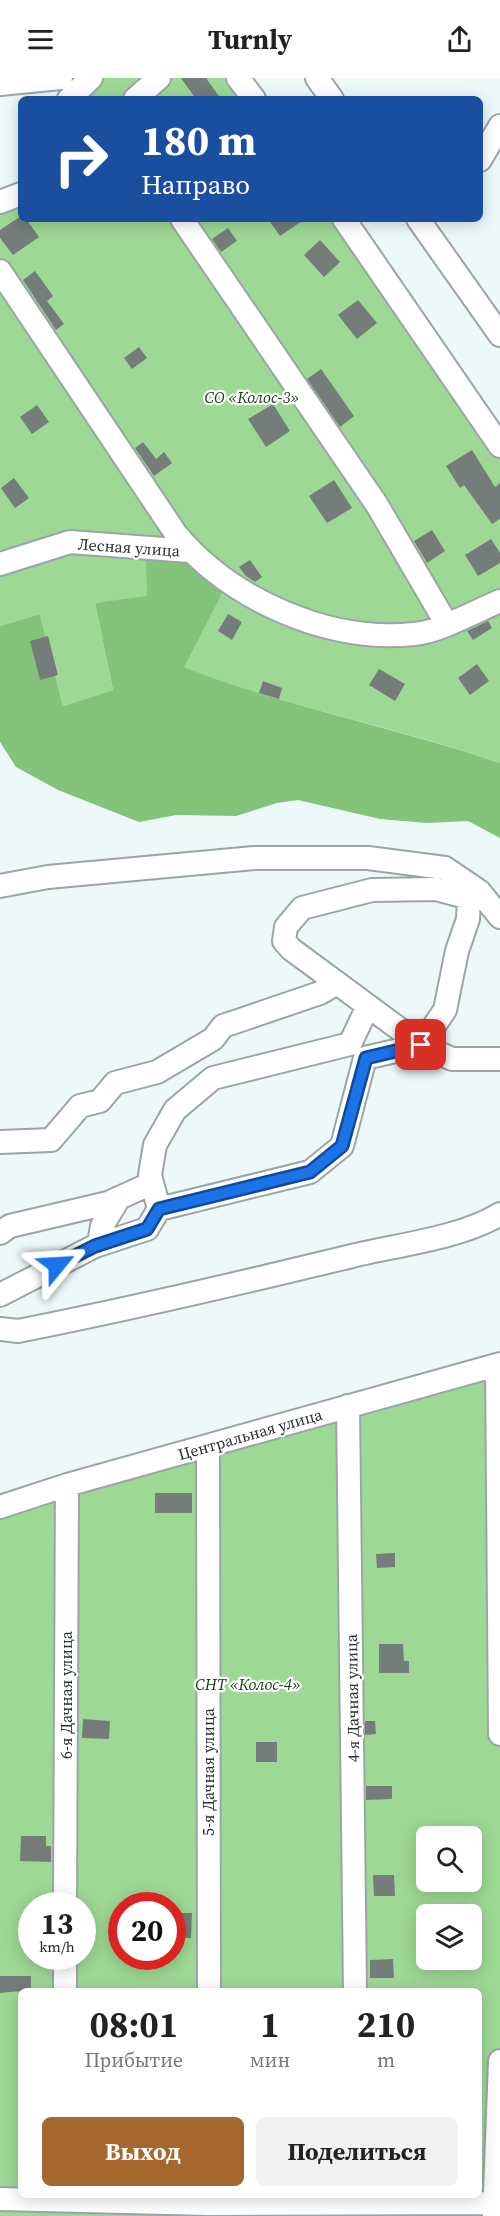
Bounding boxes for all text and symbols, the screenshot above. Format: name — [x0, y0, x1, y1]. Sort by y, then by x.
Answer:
text: Turnly — [208, 21, 292, 58]
icon: menu — [24, 23, 57, 56]
icon: share — [443, 23, 476, 56]
text: 180 m — [141, 111, 256, 169]
icon: right — [42, 120, 120, 198]
text: Направо — [141, 166, 250, 203]
park label: СО «Колос-3» — [205, 386, 299, 408]
street label: Лесная улица — [77, 532, 182, 562]
pin — [395, 1019, 446, 1070]
icon: arrive — [404, 1028, 437, 1061]
position arrow — [25, 1233, 89, 1297]
street label: Центральная улица — [175, 1403, 325, 1465]
street label: 6-я Дачная улица — [55, 1630, 77, 1759]
street label: 4-я Дачная улица — [340, 1633, 364, 1762]
park label: СНТ «Колос-4» — [195, 1673, 301, 1695]
street label: 5-я Дачная улица — [197, 1707, 219, 1836]
map controls — [416, 1826, 482, 1970]
button: search — [416, 1826, 482, 1892]
speed limit sign: 20 — [108, 1892, 186, 1970]
text: 13 — [41, 1903, 73, 1944]
button: layers — [416, 1904, 482, 1970]
text: km/h — [39, 1936, 75, 1957]
text: 08:01 — [89, 2000, 178, 2049]
text: 1 — [260, 2000, 280, 2049]
text: 210 — [357, 2000, 415, 2049]
text: Прибытие — [85, 2046, 183, 2074]
text: мин — [250, 2046, 290, 2074]
text: m — [377, 2046, 395, 2074]
button: Выход — [42, 2117, 244, 2186]
button: Поделиться — [256, 2117, 458, 2186]

